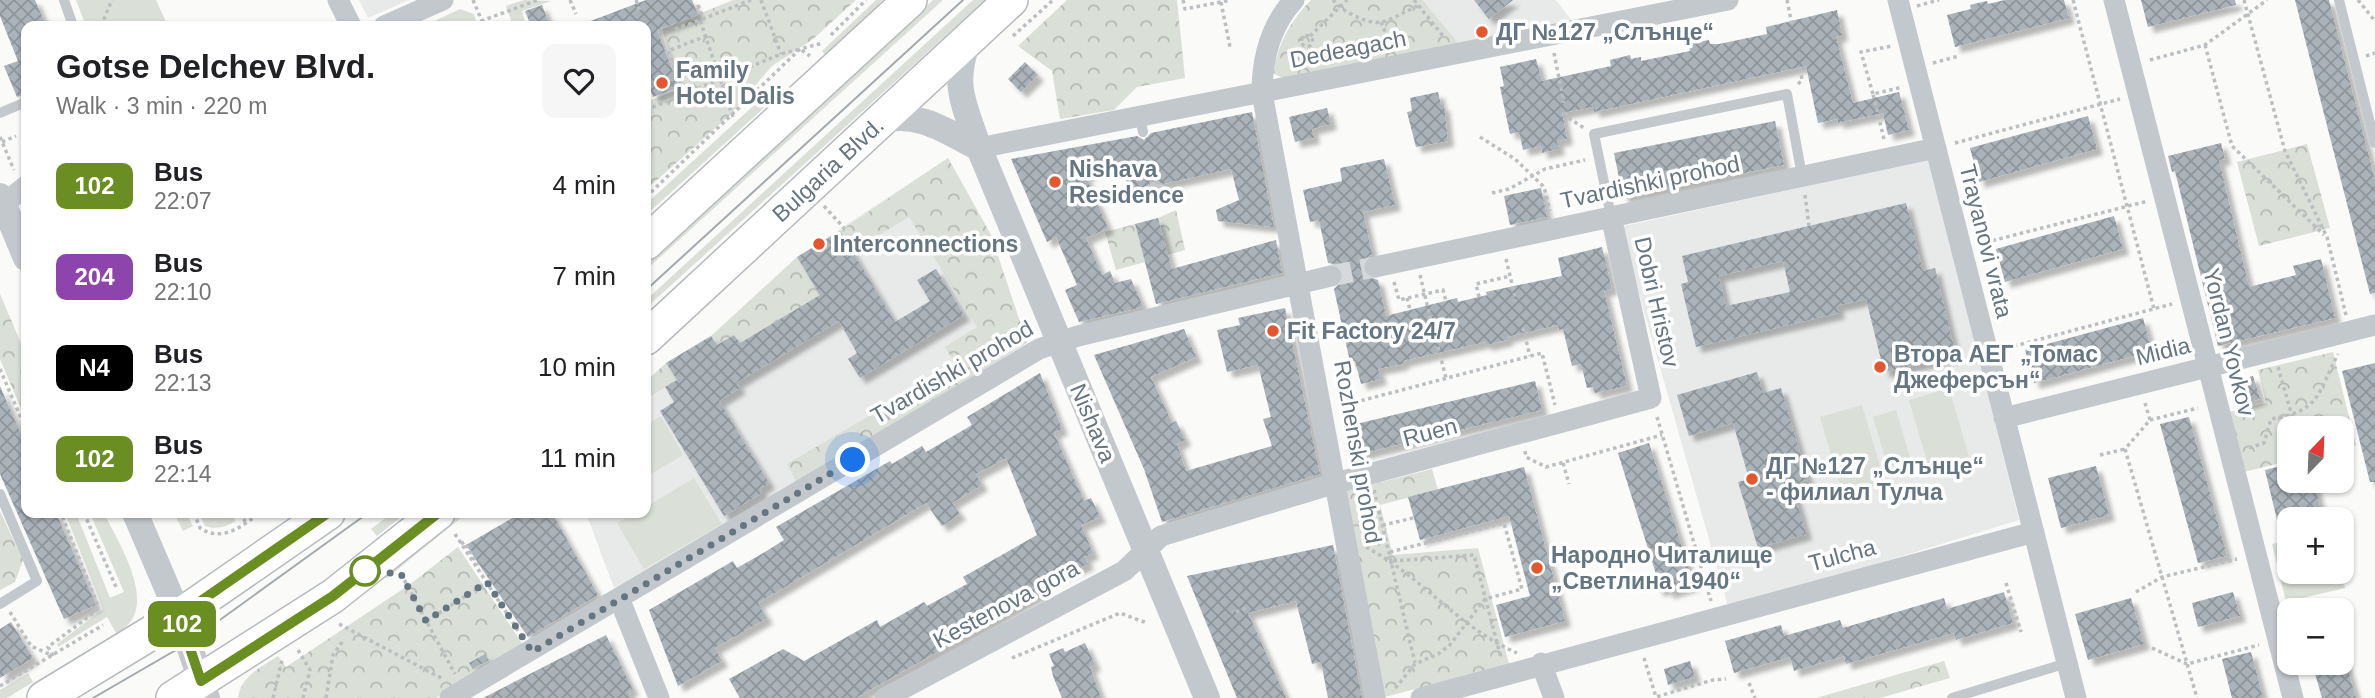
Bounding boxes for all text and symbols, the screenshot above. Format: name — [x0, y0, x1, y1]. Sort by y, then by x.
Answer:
place label: ДГ №127 „Слънце“ — [1496, 19, 1714, 45]
marker: ДГ №127 „Слънце“ — [1474, 24, 1490, 40]
street label: Dedeagach — [1288, 25, 1408, 73]
button: heart — [542, 44, 616, 118]
text: Gotse Delchev Blvd. — [56, 48, 375, 85]
place label: Family Hotel Dalis — [676, 57, 795, 109]
marker: Family Hotel Dalis — [654, 75, 670, 91]
text: Walk · 3 min · 220 m — [56, 93, 267, 119]
street label: Bulgaria Blvd. — [767, 112, 889, 227]
street label: Tvardishki prohod — [1558, 150, 1742, 214]
place label: Nishava Residence — [1069, 156, 1184, 208]
text: Bus — [154, 157, 203, 187]
street label: Trayanovi vrata — [1954, 161, 2018, 321]
text: 4 min — [552, 170, 616, 200]
text: 102 — [74, 172, 115, 199]
marker: Nishava Residence — [1047, 174, 1063, 190]
text: 22:07 — [154, 188, 212, 214]
place label: Interconnections — [833, 231, 1018, 257]
street label: Dobri Hristov — [1629, 234, 1685, 370]
marker: Interconnections — [811, 236, 827, 252]
text: Bus — [154, 248, 203, 278]
text: 7 min — [552, 261, 616, 291]
text: 204 — [74, 263, 115, 290]
street label: Yordan Yovkov — [2198, 265, 2260, 419]
text: 22:10 — [154, 279, 212, 305]
street label: Tvardishki prohod — [866, 315, 1038, 429]
place label: Fit Factory 24/7 — [1287, 318, 1456, 344]
marker: Fit Factory 24/7 — [1265, 323, 1281, 339]
street label: Midia — [2133, 332, 2193, 370]
text: Bus — [154, 339, 203, 369]
place label: Втора АЕГ „Томас Джеферсън“ — [1894, 341, 2098, 393]
text: 10 min — [538, 352, 616, 382]
text: N4 — [79, 354, 110, 381]
street label: Rozhenski prohod — [1329, 358, 1387, 546]
marker: Втора АЕГ „Томас Джеферсън“ — [1872, 359, 1888, 375]
text: 22:13 — [154, 370, 212, 396]
street label: Nishava — [1065, 380, 1121, 467]
street label: Ruen — [1400, 412, 1460, 452]
north arrow — [2277, 416, 2354, 494]
map controls — [2277, 416, 2354, 675]
text: Bus — [154, 430, 203, 460]
your location — [835, 442, 870, 477]
text: 11 min — [540, 443, 616, 473]
text: 102 — [74, 445, 115, 472]
place label: ДГ №127 „Слънце“ - филиал Тулча — [1766, 453, 1984, 505]
text: 22:14 — [154, 461, 212, 487]
marker: ДГ №127 „Слънце“ - филиал Тулча — [1744, 471, 1760, 487]
button: + — [2277, 507, 2354, 584]
street label: Tulcha — [1806, 534, 1878, 576]
place label: Народно Читалище „Светлина 1940“ — [1551, 542, 1772, 594]
street label: Kestenova gora — [929, 555, 1083, 653]
unlabelled marker — [350, 556, 380, 586]
marker: Народно Читалище „Светлина 1940“ — [1529, 560, 1545, 576]
button: − — [2277, 598, 2354, 675]
line badge: 102 — [142, 601, 222, 647]
text: 102 — [162, 610, 202, 637]

